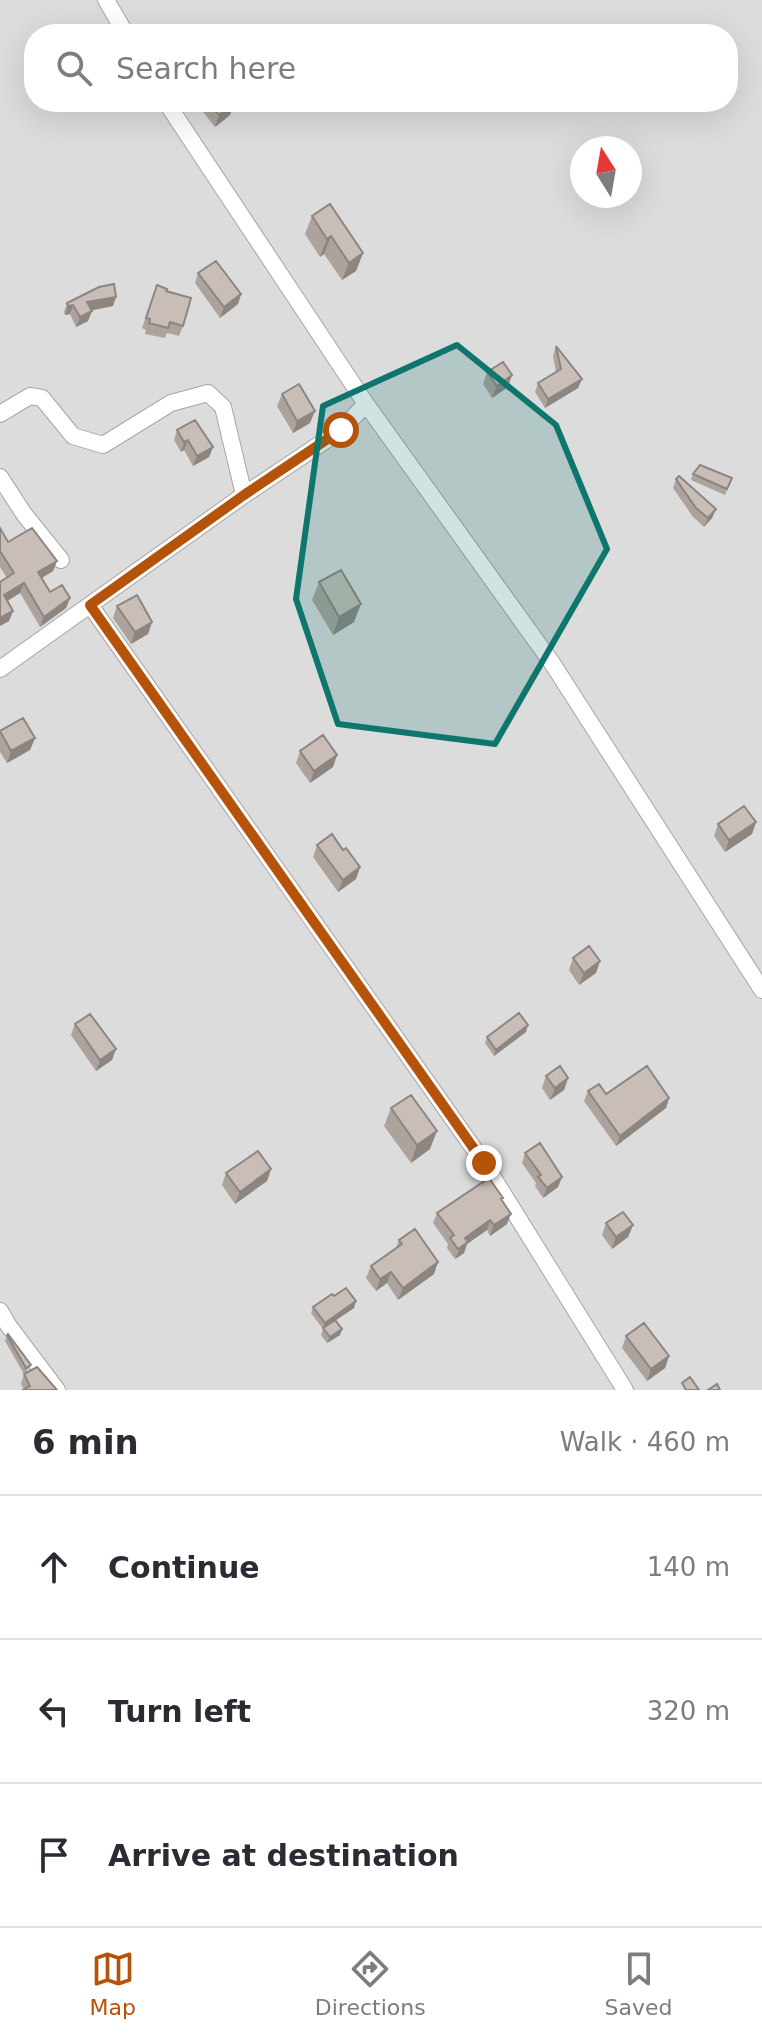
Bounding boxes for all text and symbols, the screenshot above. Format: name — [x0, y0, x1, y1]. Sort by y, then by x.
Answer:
search box — [24, 24, 738, 112]
icon: search — [52, 46, 96, 90]
text: Search here — [116, 51, 296, 86]
north arrow — [570, 136, 642, 208]
route start — [323, 412, 359, 448]
route end — [466, 1145, 502, 1181]
text: 6 min — [32, 1422, 139, 1462]
text: Walk · 460 m — [560, 1427, 730, 1457]
icon: ahead — [32, 1545, 76, 1589]
text: Continue — [108, 1550, 260, 1585]
text: 140 m — [647, 1552, 730, 1582]
icon: left — [32, 1689, 76, 1733]
text: Turn left — [108, 1694, 251, 1729]
text: 320 m — [647, 1696, 730, 1726]
icon: arrive — [32, 1833, 76, 1877]
text: Arrive at destination — [108, 1838, 459, 1873]
tab: Map — [89, 1947, 136, 2020]
tab: Directions — [315, 1947, 426, 2020]
tab: Saved — [605, 1947, 673, 2020]

